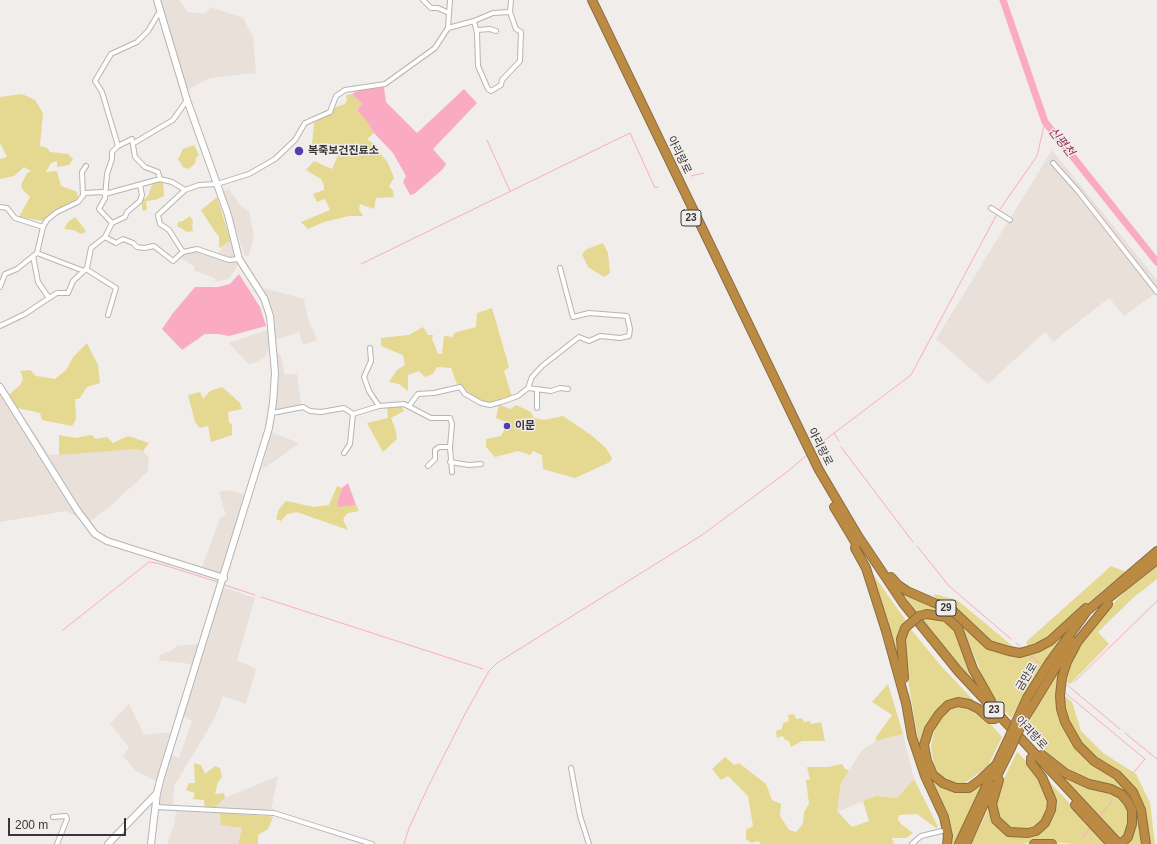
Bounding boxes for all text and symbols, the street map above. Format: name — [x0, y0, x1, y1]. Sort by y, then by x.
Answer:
water label: 신평천 — [1045, 125, 1077, 159]
street label: 아리랑로 — [664, 134, 694, 176]
place label: 복죽보건진료소 — [308, 144, 379, 158]
marker: 복죽보건진료소 — [293, 145, 305, 157]
road number: 23 — [681, 210, 701, 226]
place label: 이문 — [515, 419, 535, 433]
marker: 이문 — [502, 421, 512, 431]
street label: 아리랑로 — [805, 426, 835, 468]
road number: 29 — [936, 600, 956, 616]
street label: 금만로 — [1014, 661, 1040, 693]
road number: 23 — [984, 702, 1004, 718]
street label: 아리랑로 — [1012, 714, 1050, 752]
scale bar — [10, 810, 128, 836]
text: 200 m — [15, 818, 48, 832]

